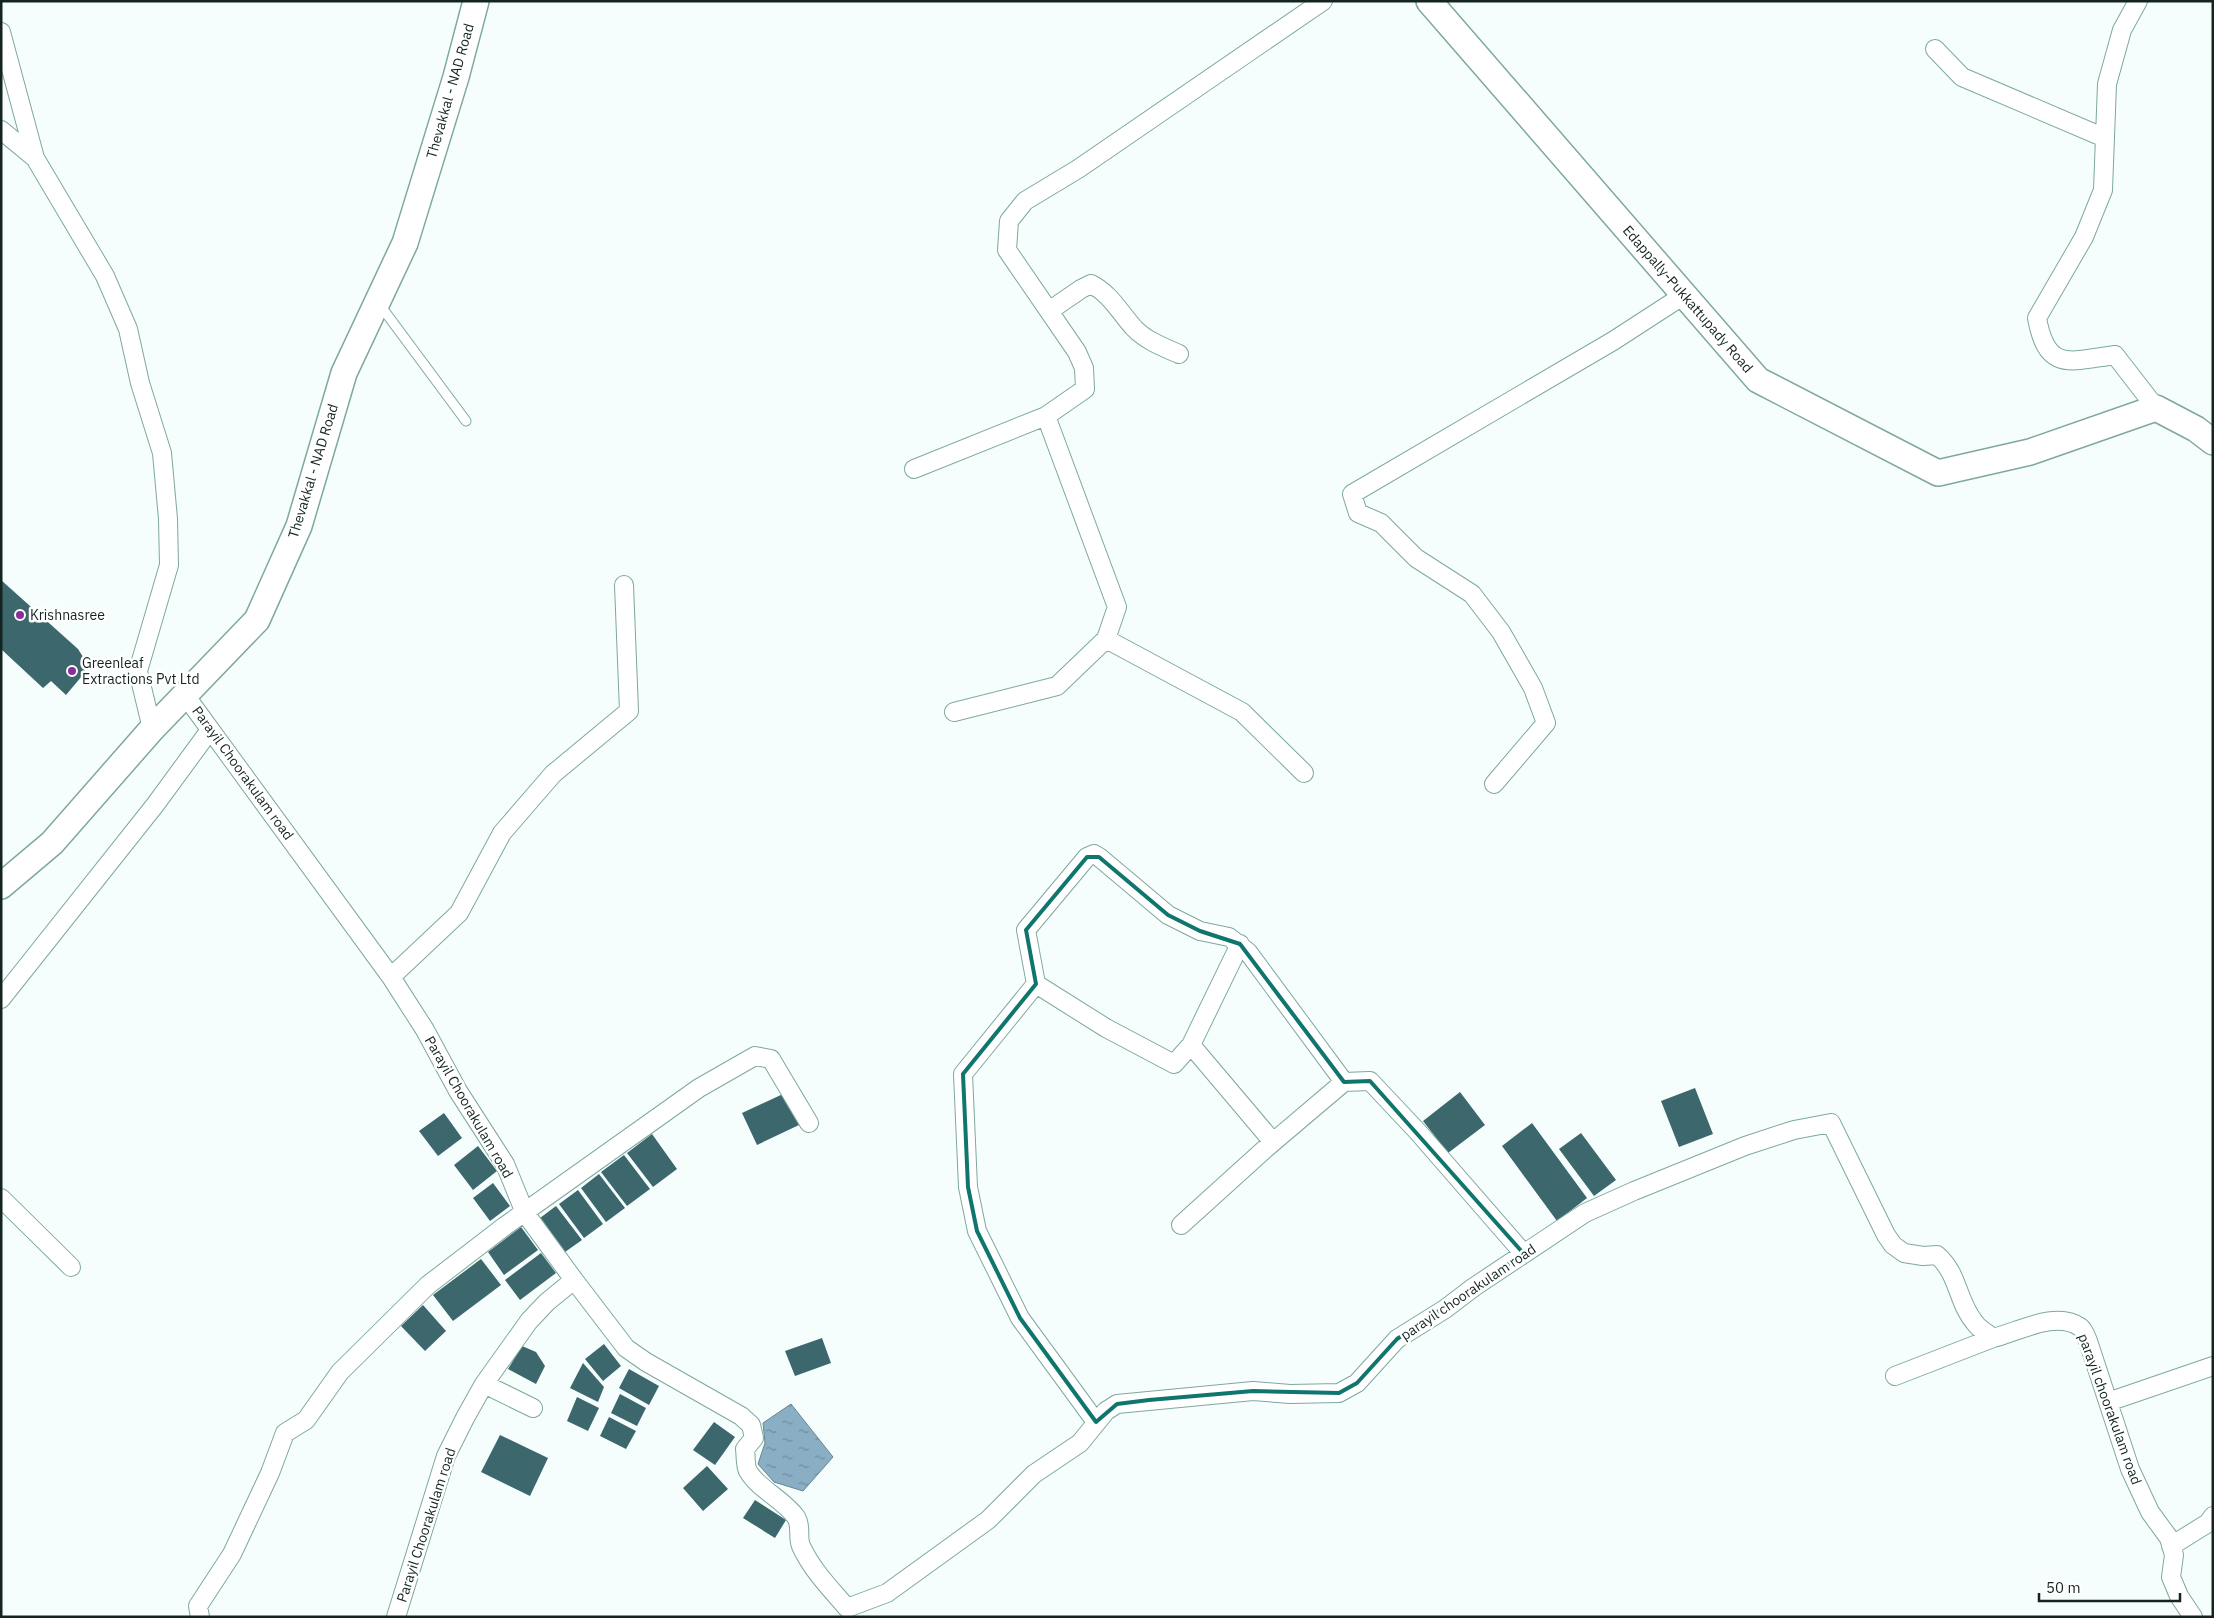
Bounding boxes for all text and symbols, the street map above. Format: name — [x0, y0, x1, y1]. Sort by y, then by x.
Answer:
street label: Thevakkal - NAD Road — [422, 21, 478, 161]
street label: Edappally-Pukkattupady Road — [1619, 222, 1757, 376]
street label: Thevakkal - NAD Road — [284, 402, 342, 540]
place label: Krishnasree — [30, 606, 105, 624]
marker: Krishnasree — [14, 609, 26, 621]
place label: Greenleaf Extractions Pvt Ltd — [82, 654, 200, 688]
marker: Greenleaf Extractions Pvt Ltd — [66, 665, 78, 677]
street label: Parayil Choorakulam road — [188, 702, 298, 844]
street label: Parayil Choorakulam road — [421, 1033, 517, 1181]
street label: parayil choorakulam road — [1397, 1240, 1539, 1344]
street label: parayil choorakulam road — [2074, 1331, 2146, 1487]
street label: Parayil Choorakulam road — [393, 1446, 459, 1604]
scale bar — [2039, 1570, 2180, 1602]
text: 50 m — [2046, 1578, 2081, 1597]

